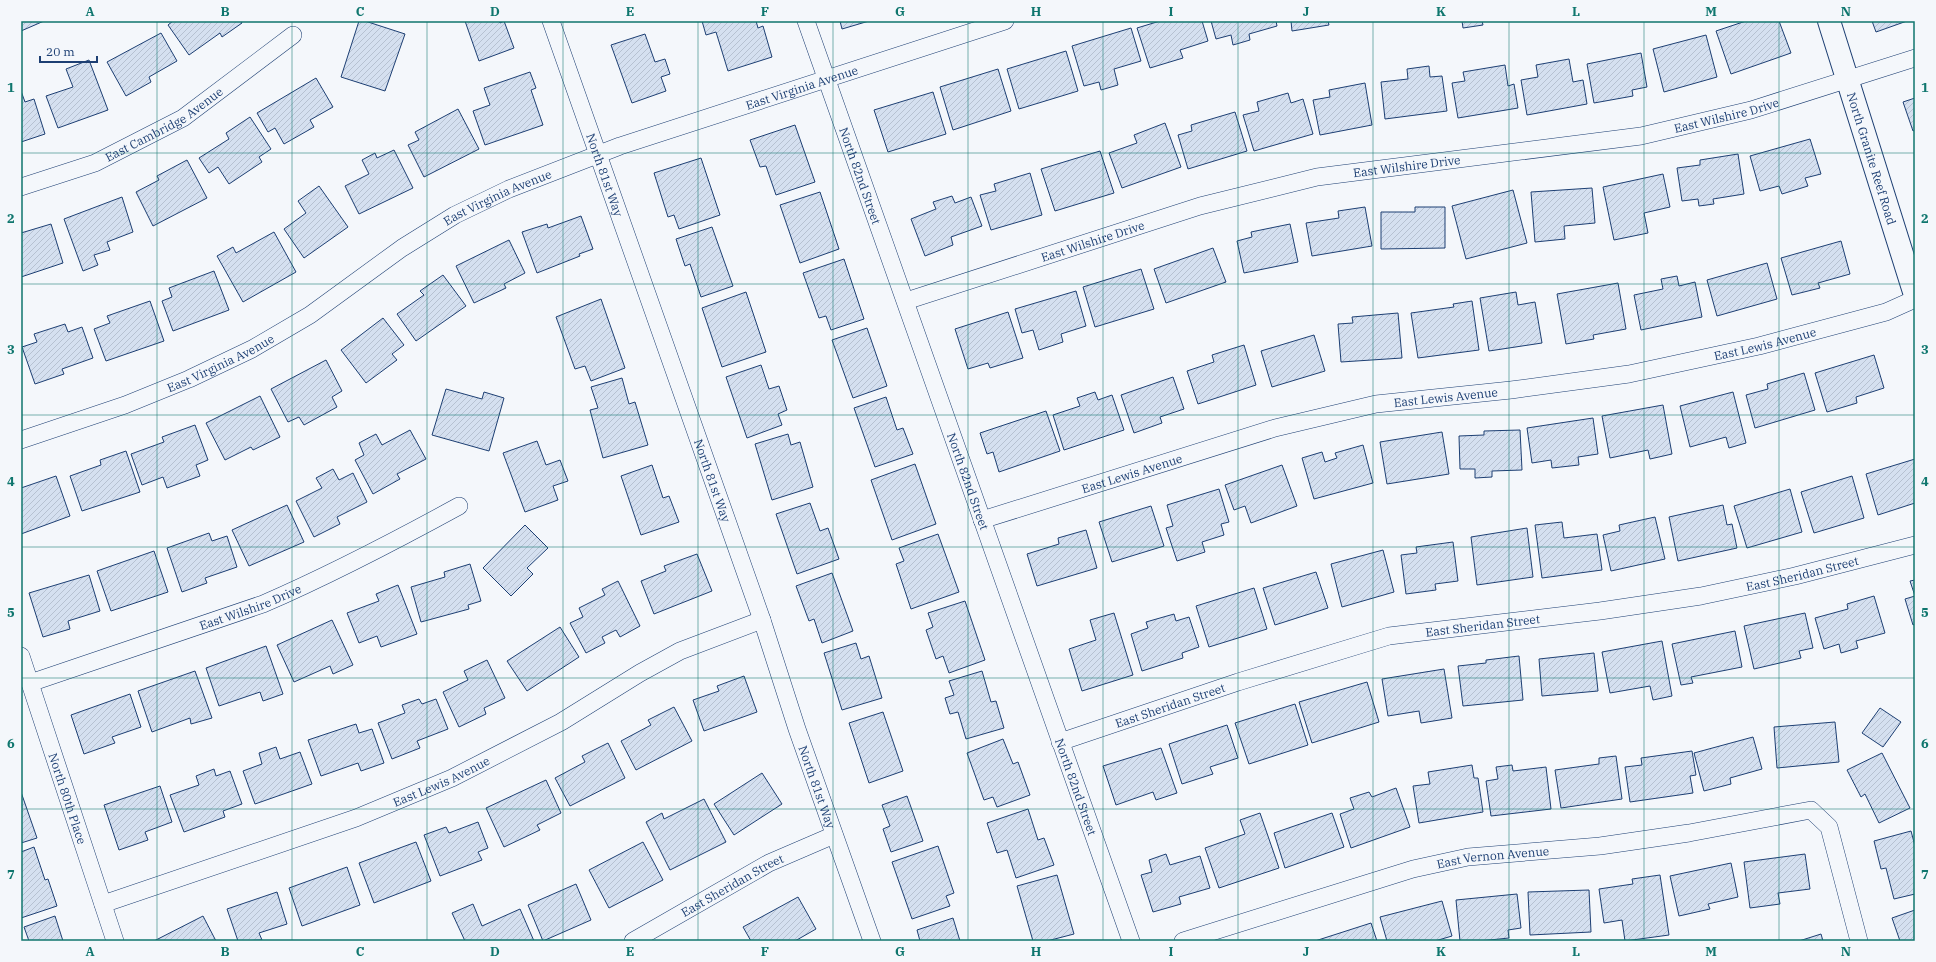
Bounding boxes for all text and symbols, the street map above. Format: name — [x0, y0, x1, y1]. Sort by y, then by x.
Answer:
text: A — [85, 3, 95, 20]
text: B — [220, 3, 230, 20]
text: C — [356, 3, 365, 20]
text: D — [490, 3, 500, 20]
text: E — [626, 3, 634, 20]
text: F — [761, 3, 769, 20]
text: G — [895, 3, 905, 20]
text: H — [1031, 3, 1042, 20]
text: I — [1169, 3, 1174, 20]
text: J — [1303, 3, 1310, 20]
text: K — [1436, 3, 1446, 20]
text: L — [1572, 3, 1580, 20]
text: M — [1705, 3, 1717, 20]
text: N — [1841, 3, 1851, 20]
scale bar — [40, 38, 97, 64]
text: 20 m — [46, 44, 75, 59]
street label: East Virginia Avenue — [744, 62, 860, 112]
text: 1 — [7, 79, 15, 96]
text: 1 — [1921, 79, 1929, 96]
street label: East Cambridge Avenue — [102, 83, 225, 164]
street label: North Granite Reef Road — [1844, 90, 1900, 226]
street label: East Wilshire Drive — [1672, 94, 1781, 135]
street label: North 82nd Street — [837, 125, 885, 226]
street label: North 81st Way — [584, 131, 627, 219]
street label: East Wilshire Drive — [1352, 151, 1461, 180]
street label: East Virginia Avenue — [440, 166, 553, 228]
text: 2 — [7, 210, 15, 227]
text: 2 — [1921, 210, 1929, 227]
street label: East Wilshire Drive — [1039, 217, 1146, 264]
street label: East Lewis Avenue — [1712, 324, 1818, 363]
street label: East Virginia Avenue — [164, 330, 277, 395]
text: 3 — [7, 341, 15, 358]
text: 3 — [1921, 341, 1929, 358]
street label: East Lewis Avenue — [1393, 384, 1499, 410]
street label: North 82nd Street — [944, 431, 993, 532]
street label: North 81st Way — [691, 437, 735, 524]
street label: East Lewis Avenue — [1080, 450, 1184, 496]
text: 4 — [7, 473, 15, 490]
text: 4 — [1921, 473, 1929, 490]
street label: East Sheridan Street — [1745, 552, 1860, 594]
street label: East Wilshire Drive — [197, 580, 304, 633]
text: 5 — [7, 604, 15, 621]
text: 5 — [1921, 604, 1929, 621]
street label: East Sheridan Street — [1425, 611, 1541, 639]
street label: East Sheridan Street — [1113, 679, 1227, 730]
text: 6 — [7, 735, 15, 752]
text: 6 — [1921, 735, 1929, 752]
street label: North 82nd Street — [1052, 736, 1101, 837]
street label: North 81st Way — [796, 743, 839, 831]
street label: North 80th Place — [46, 751, 90, 846]
street label: East Lewis Avenue — [390, 753, 492, 809]
street label: East Vernon Avenue — [1435, 843, 1550, 871]
street label: East Sheridan Street — [678, 850, 786, 919]
text: 7 — [7, 866, 15, 883]
text: 7 — [1921, 866, 1929, 883]
text: A — [85, 943, 95, 960]
text: B — [220, 943, 230, 960]
text: C — [356, 943, 365, 960]
text: D — [490, 943, 500, 960]
text: E — [626, 943, 634, 960]
text: F — [761, 943, 769, 960]
text: G — [895, 943, 905, 960]
text: H — [1031, 943, 1042, 960]
text: I — [1169, 943, 1174, 960]
text: J — [1303, 943, 1310, 960]
text: K — [1436, 943, 1446, 960]
text: L — [1572, 943, 1580, 960]
text: M — [1705, 943, 1717, 960]
text: N — [1841, 943, 1851, 960]

